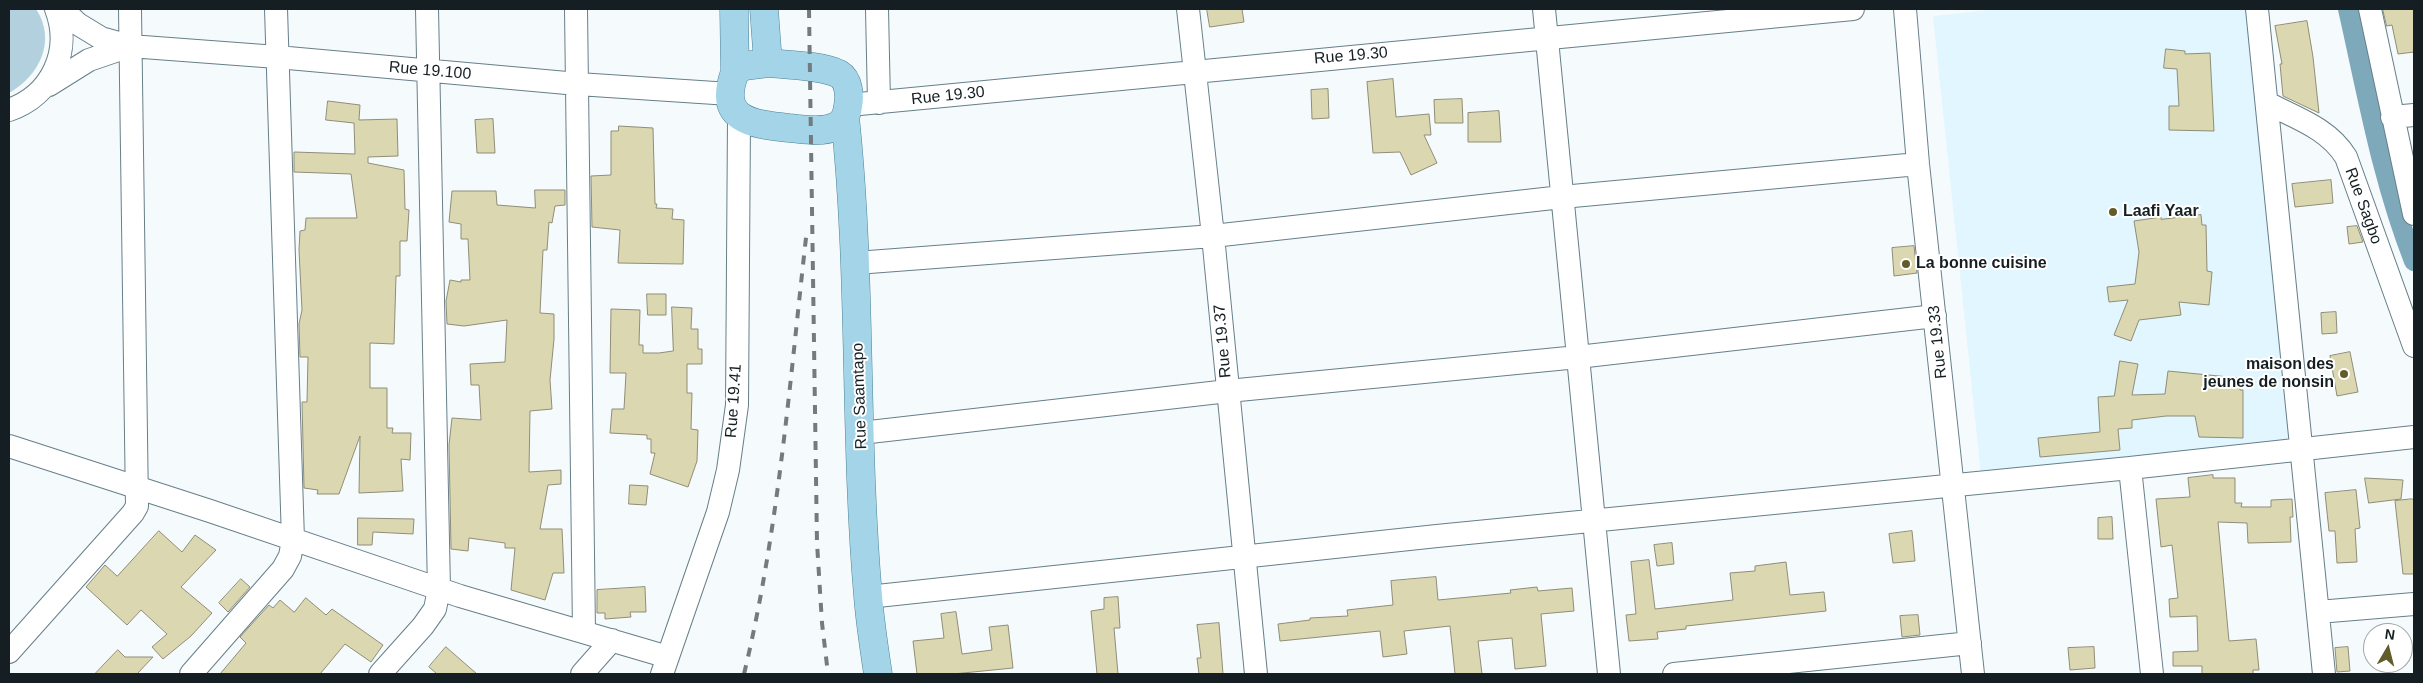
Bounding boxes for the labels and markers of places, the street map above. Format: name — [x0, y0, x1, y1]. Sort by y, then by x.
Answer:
place label: Laafi Yaar — [2123, 202, 2199, 222]
marker: Laafi Yaar — [2107, 206, 2119, 218]
place label: La bonne cuisine — [1916, 254, 2047, 274]
marker: La bonne cuisine — [1900, 258, 1912, 270]
place label: maison des jeunes de nonsin — [2203, 355, 2334, 393]
marker: maison des jeunes de nonsin — [2338, 368, 2350, 380]

